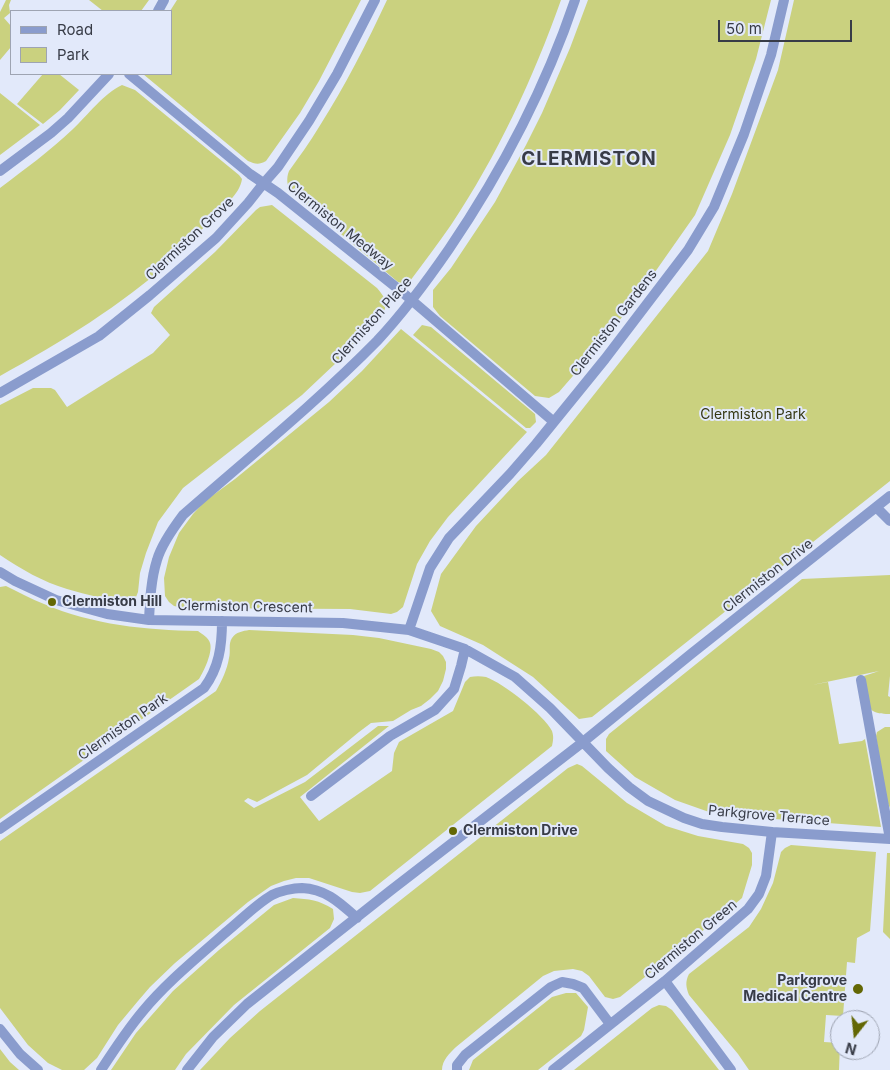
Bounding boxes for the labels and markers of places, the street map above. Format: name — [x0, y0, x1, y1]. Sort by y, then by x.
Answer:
place label: Clermiston Hill — [62, 594, 162, 610]
marker: Clermiston Hill — [46, 596, 58, 608]
place label: Clermiston Drive — [463, 823, 578, 839]
marker: Clermiston Drive — [447, 825, 459, 837]
place label: Parkgrove Medical Centre — [743, 973, 847, 1006]
marker: Parkgrove Medical Centre — [851, 982, 865, 996]

